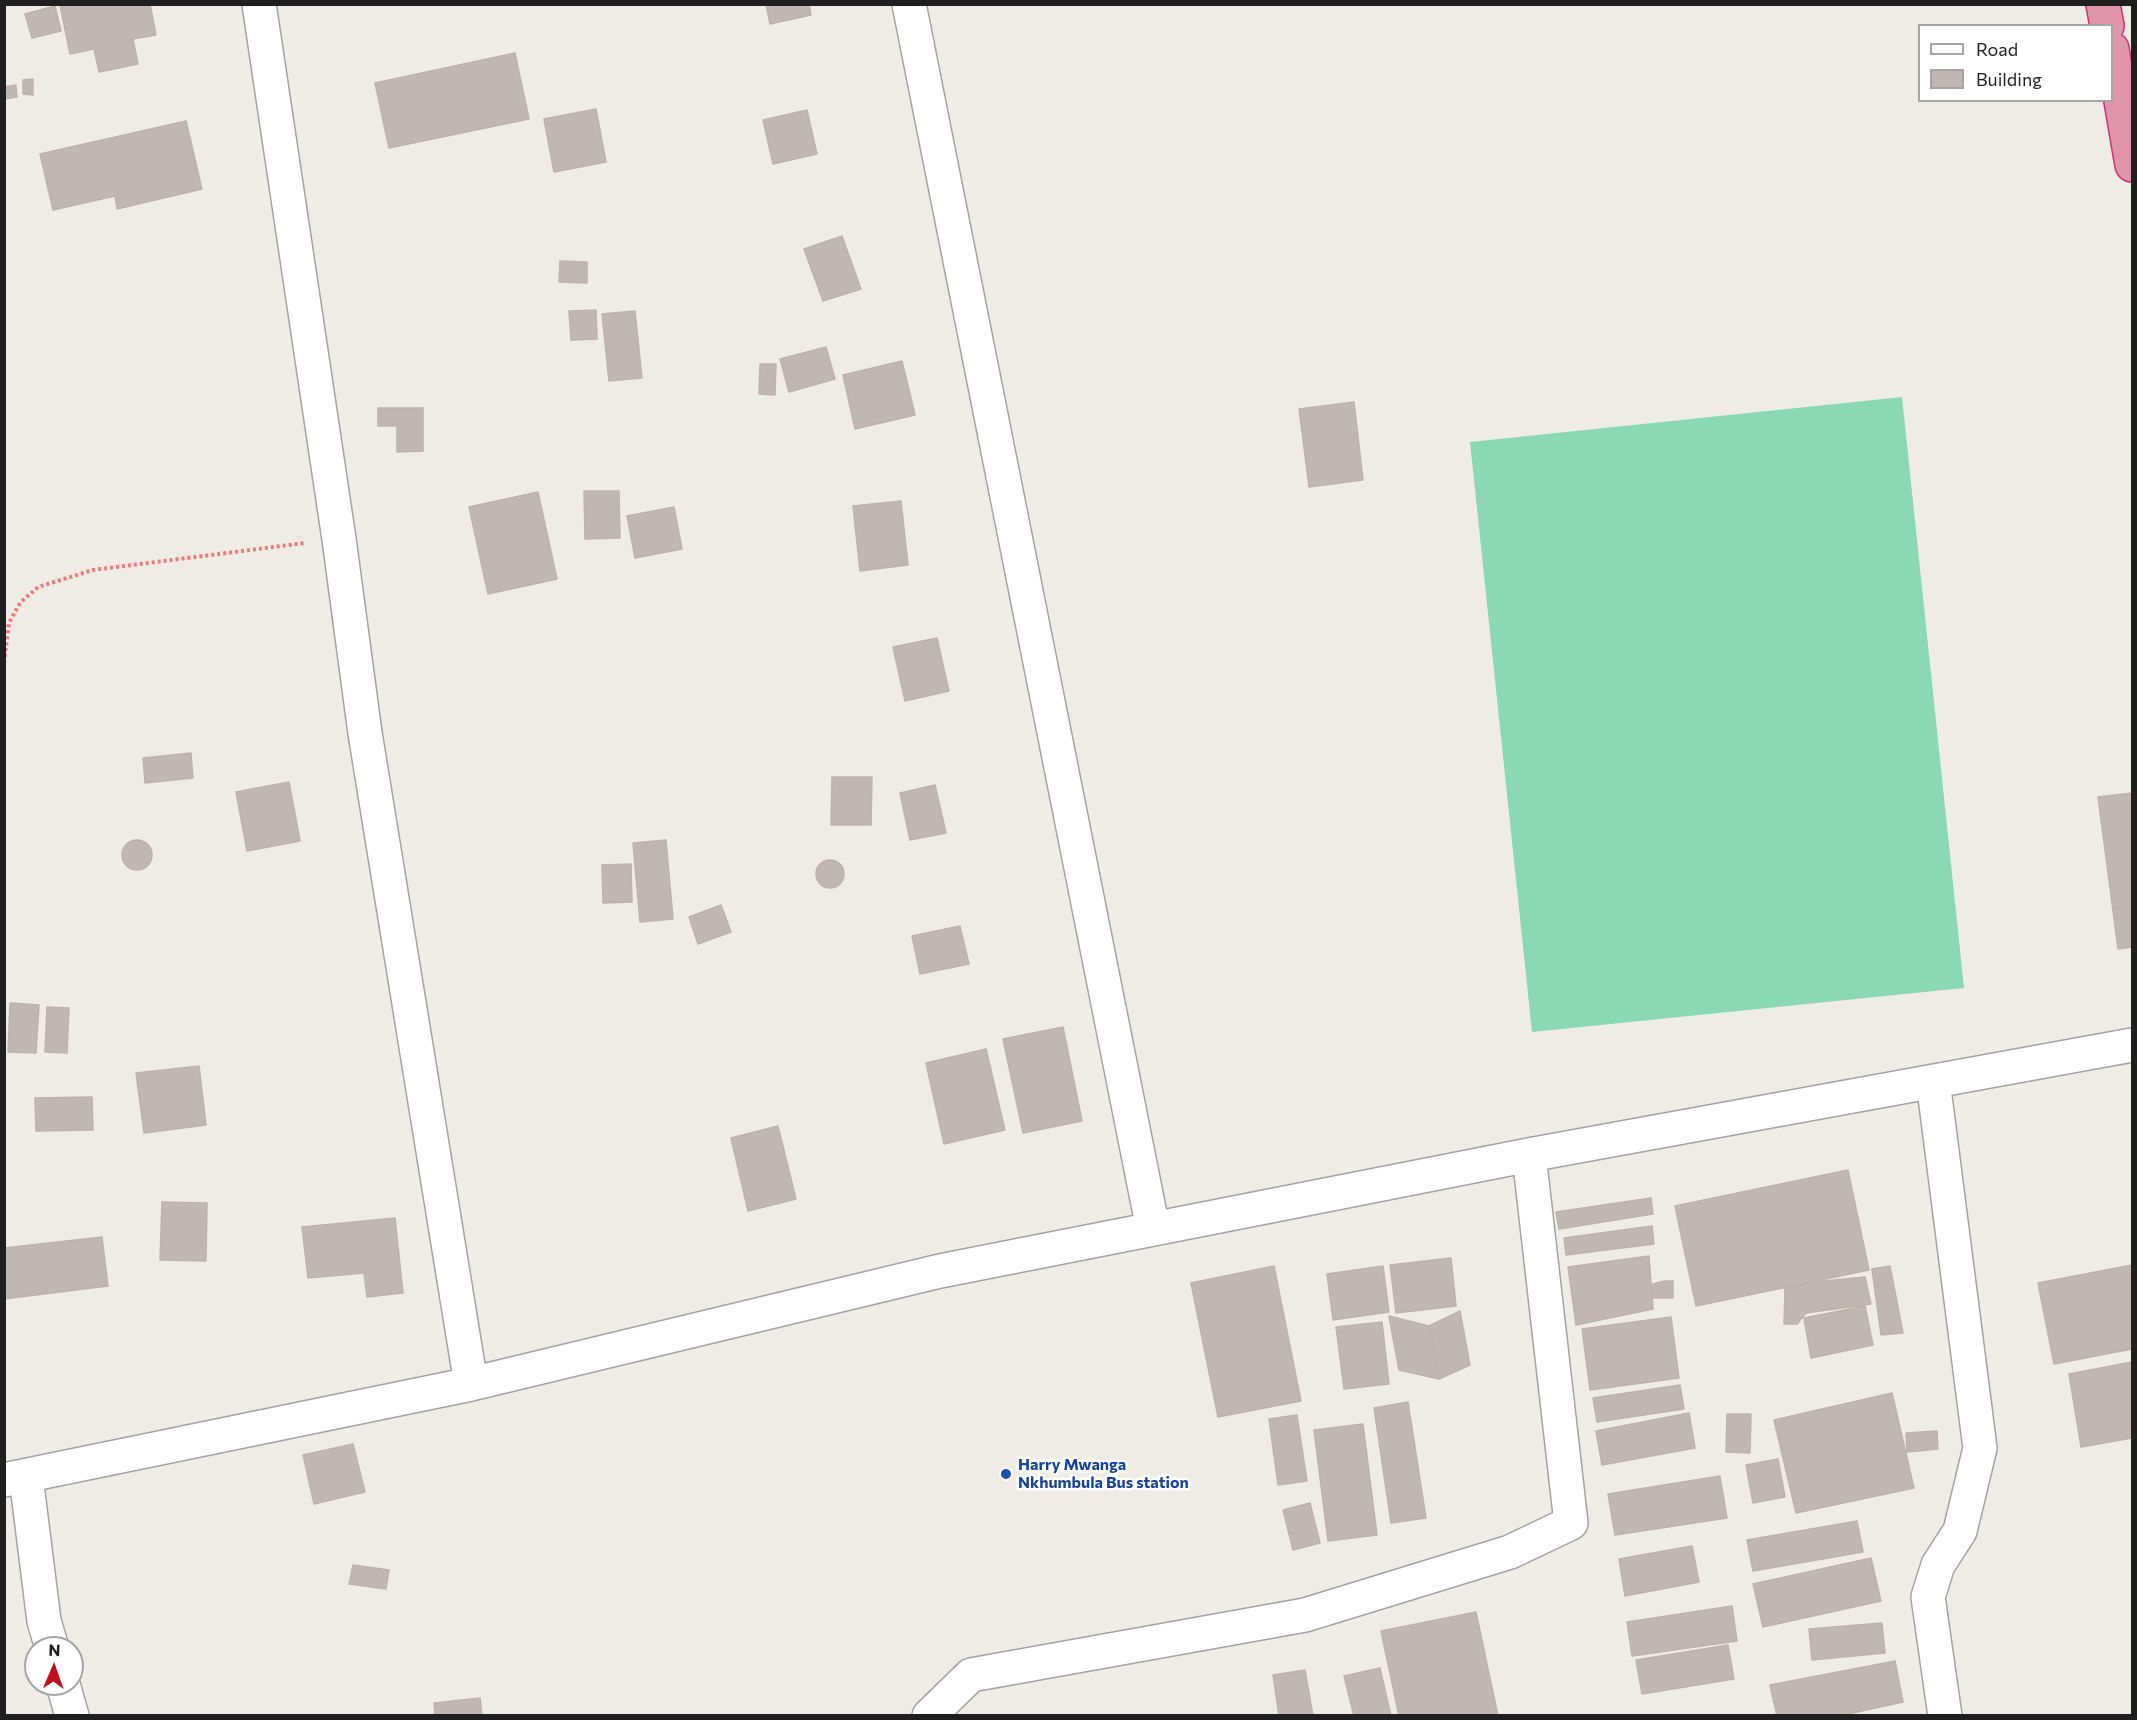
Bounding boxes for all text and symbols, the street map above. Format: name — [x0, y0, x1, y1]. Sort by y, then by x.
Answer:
legend — [1918, 24, 2113, 102]
text: Road — [1976, 38, 2018, 60]
text: Building — [1976, 68, 2042, 90]
place label: Harry Mwanga Nkhumbula Bus station — [1018, 1455, 1189, 1493]
marker: Harry Mwanga Nkhumbula Bus station — [999, 1467, 1013, 1481]
north arrow — [24, 1636, 84, 1696]
text: N — [48, 1640, 61, 1659]

